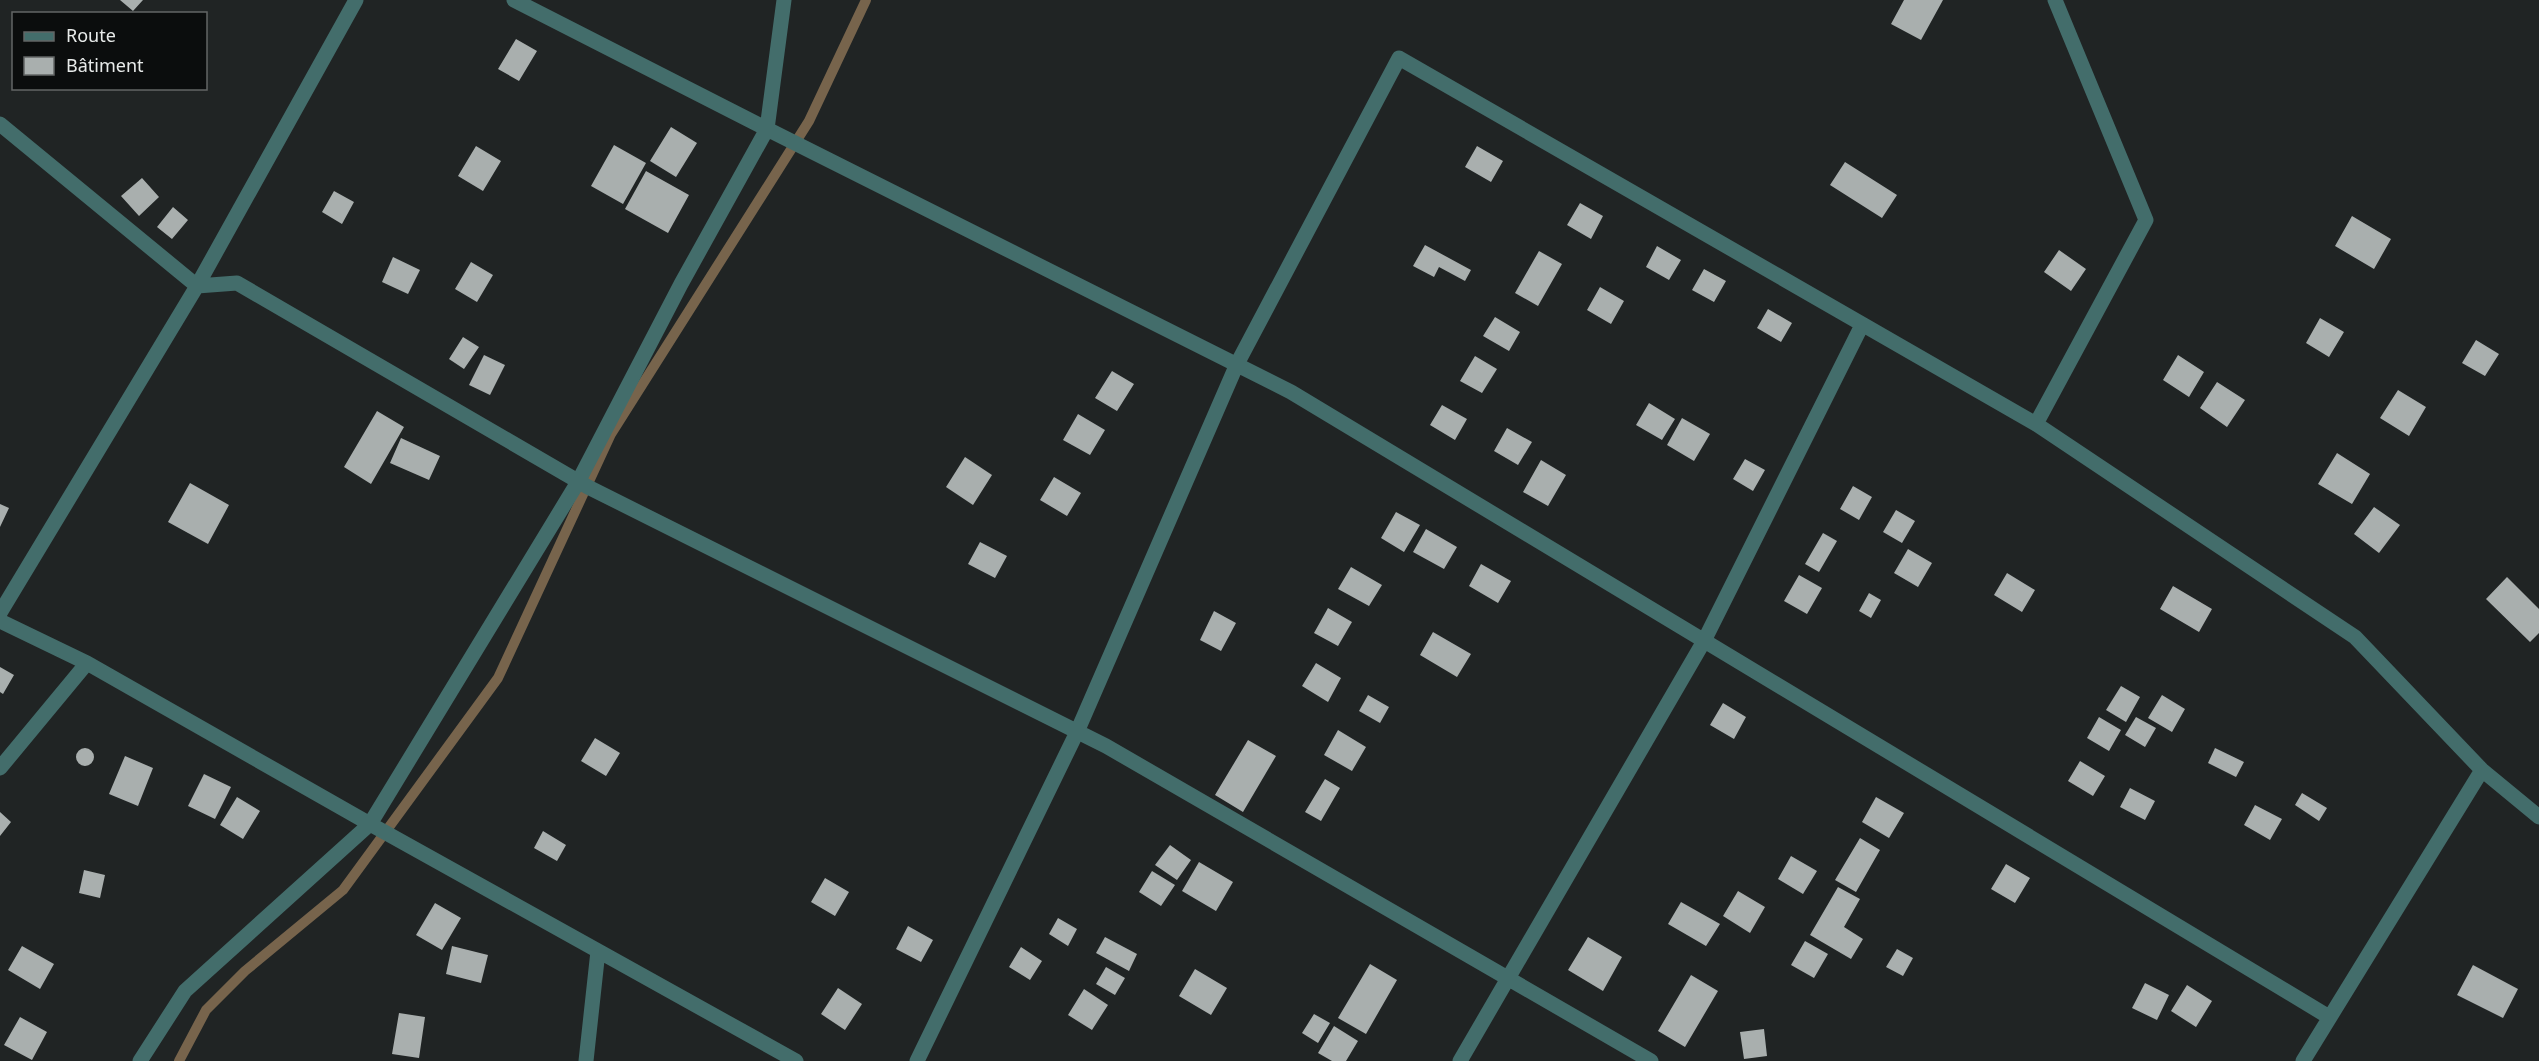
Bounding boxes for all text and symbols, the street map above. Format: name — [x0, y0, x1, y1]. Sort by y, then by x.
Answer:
legend — [12, 12, 207, 90]
text: Route — [66, 23, 116, 47]
text: Bâtiment — [66, 53, 144, 77]

